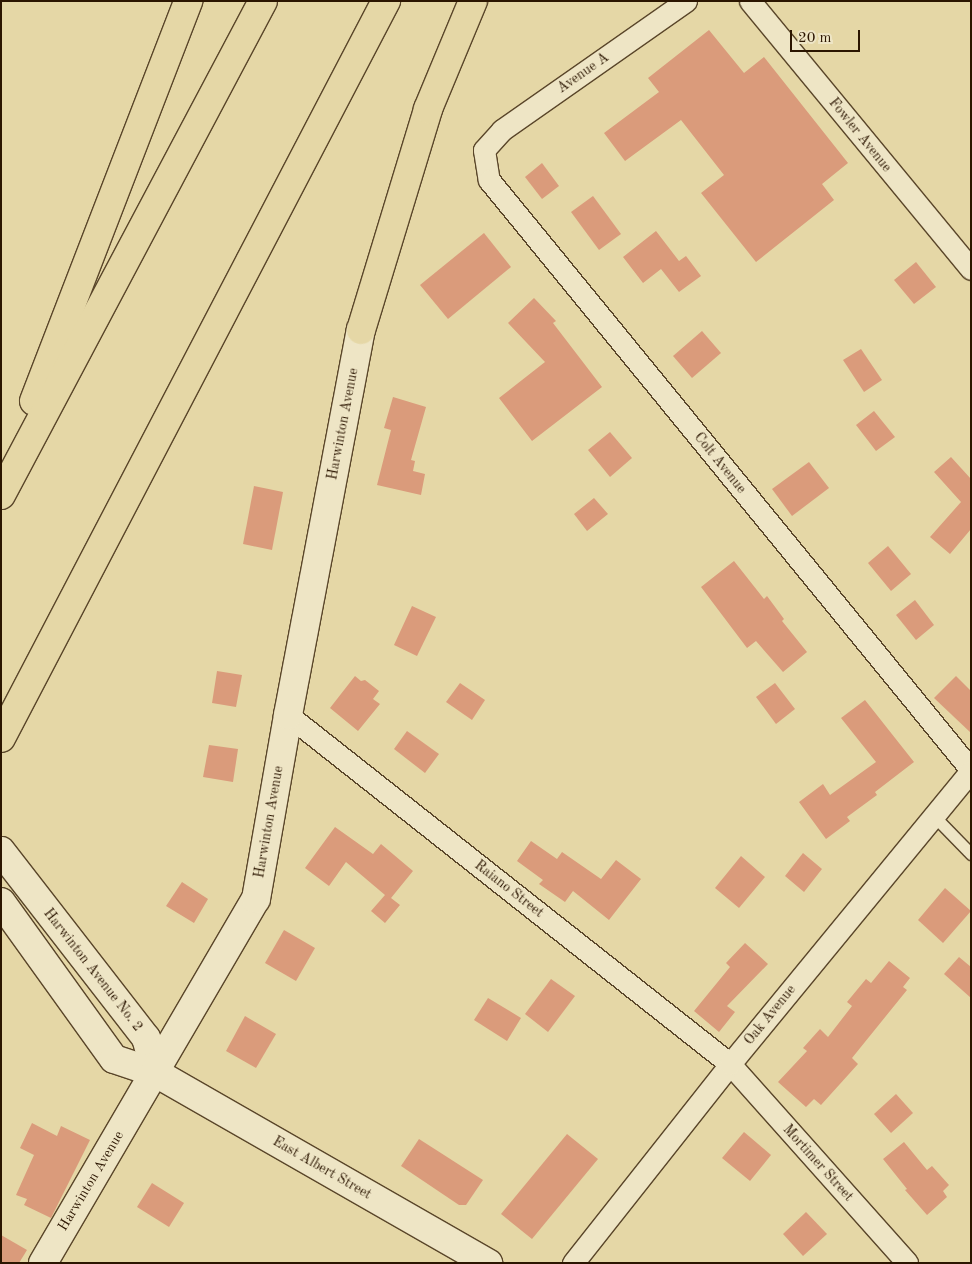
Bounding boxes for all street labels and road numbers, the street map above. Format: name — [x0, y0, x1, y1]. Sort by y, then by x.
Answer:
street label: Avenue A — [554, 49, 612, 97]
street label: Fowler Avenue — [825, 95, 895, 175]
street label: Harwinton Avenue — [324, 367, 362, 481]
street label: Colt Avenue — [690, 429, 750, 497]
street label: Harwinton Avenue — [251, 765, 287, 879]
street label: Raiano Street — [471, 857, 547, 921]
street label: Harwinton Avenue No. 2 — [40, 905, 146, 1035]
street label: Oak Avenue — [741, 982, 799, 1048]
street label: Mortimer Street — [779, 1121, 857, 1205]
street label: Harwinton Avenue — [55, 1128, 127, 1234]
street label: East Albert Street — [270, 1133, 374, 1203]

